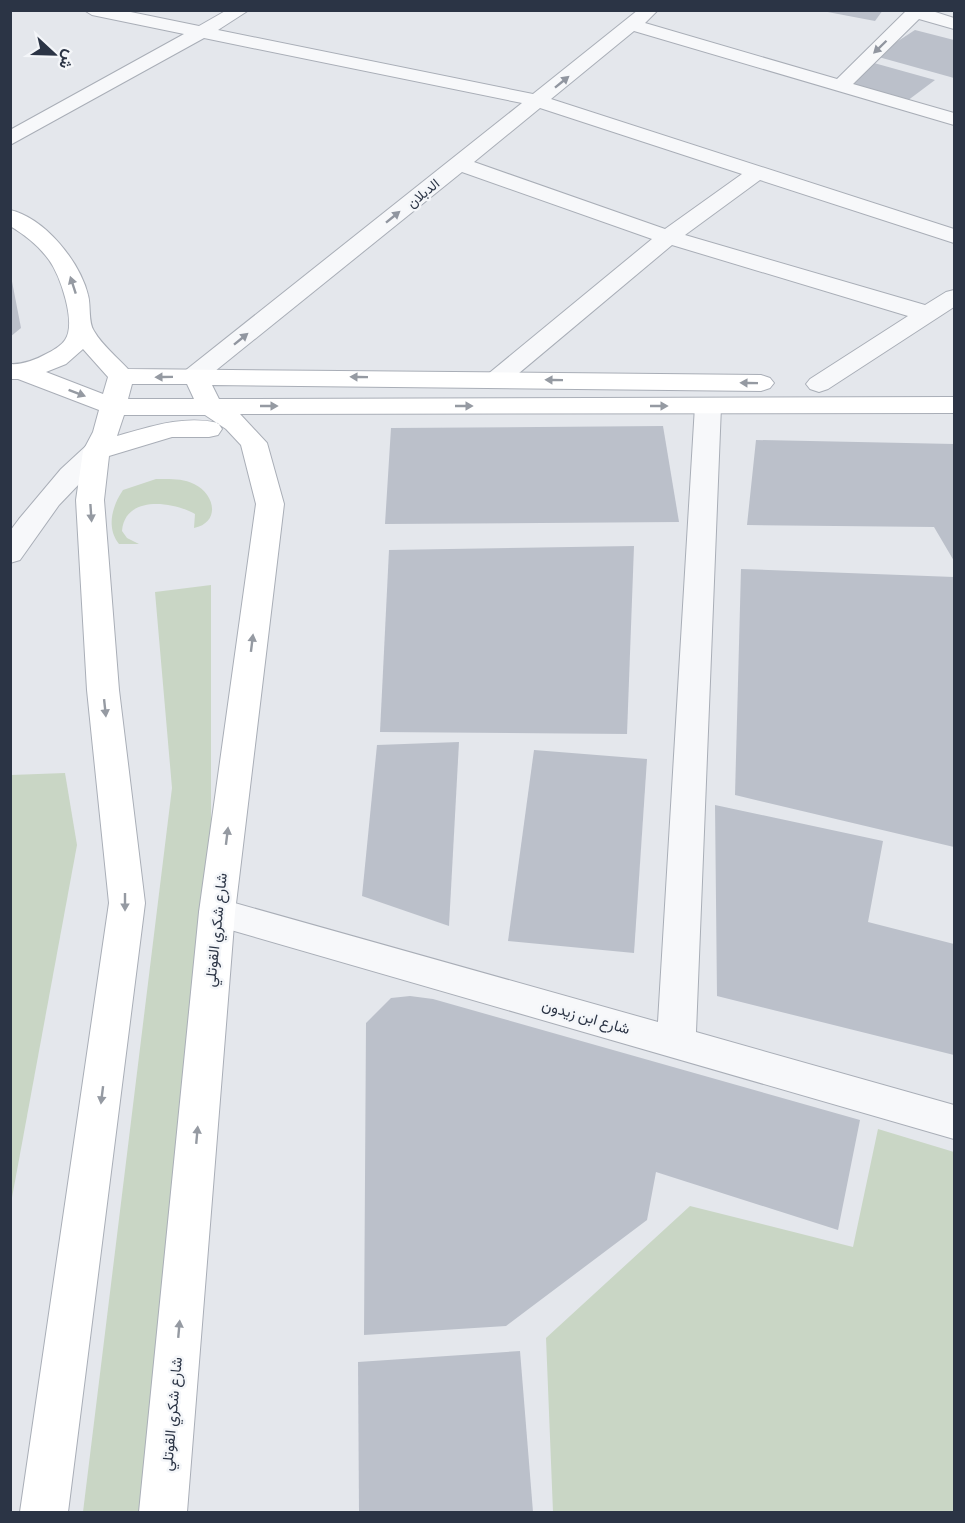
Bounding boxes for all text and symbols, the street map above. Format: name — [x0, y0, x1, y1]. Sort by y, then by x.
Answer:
north arrow — [24, 24, 84, 84]
one-way arrow — [873, 40, 887, 54]
text: ش — [55, 47, 81, 72]
one-way arrow — [554, 76, 569, 89]
street label: الدبلان — [403, 174, 443, 212]
one-way arrow — [385, 211, 401, 224]
one-way arrow — [68, 276, 78, 294]
one-way arrow — [233, 332, 249, 345]
one-way arrow — [155, 372, 174, 382]
one-way arrow — [350, 373, 369, 382]
one-way arrow — [545, 375, 564, 385]
one-way arrow — [740, 378, 759, 388]
one-way arrow — [68, 388, 86, 398]
one-way arrow — [259, 401, 278, 411]
one-way arrow — [454, 401, 473, 411]
one-way arrow — [649, 401, 668, 411]
one-way arrow — [86, 504, 95, 523]
one-way arrow — [247, 633, 256, 652]
one-way arrow — [100, 698, 110, 717]
one-way arrow — [222, 826, 231, 845]
street label: شارع شكري القوتلي — [200, 872, 235, 988]
one-way arrow — [121, 892, 130, 911]
street label: شارع ابن زيدون — [539, 995, 632, 1040]
one-way arrow — [97, 1086, 106, 1105]
one-way arrow — [192, 1125, 202, 1144]
one-way arrow — [174, 1319, 184, 1338]
street label: شارع شكري القوتلي — [157, 1356, 190, 1472]

